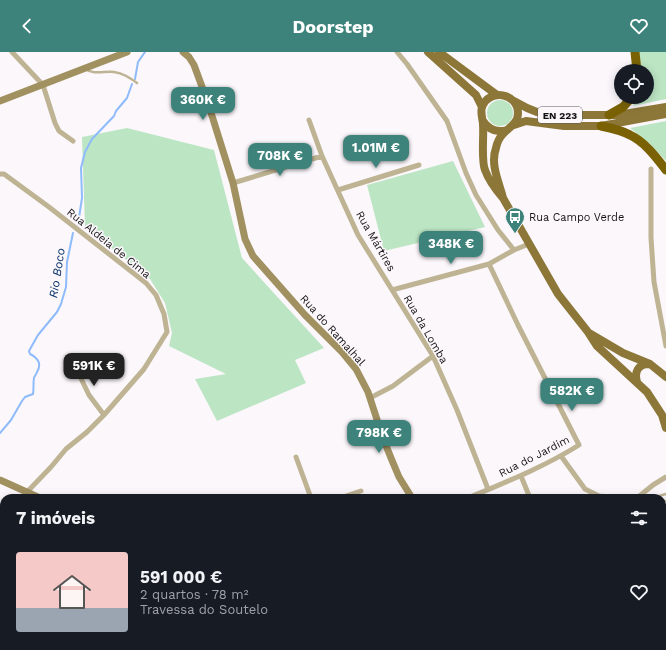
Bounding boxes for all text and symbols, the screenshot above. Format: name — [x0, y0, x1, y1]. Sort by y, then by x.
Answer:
icon: back — [16, 15, 38, 37]
icon: heart — [628, 15, 650, 37]
text: Doorstep — [292, 16, 374, 37]
map controls — [614, 64, 654, 104]
button: locate — [614, 64, 654, 104]
pin: 360K € — [170, 87, 236, 121]
text: 360K € — [180, 92, 226, 107]
road number: EN 223 — [538, 107, 582, 123]
pin: 1.01M € — [339, 135, 413, 169]
text: 1.01M € — [352, 140, 400, 155]
pin: 708K € — [247, 143, 313, 177]
text: 708K € — [257, 148, 303, 163]
street label: Rua Aldeia de Cima — [64, 206, 153, 281]
bus stop icon: Rua Campo Verde — [504, 206, 526, 234]
street label: Rua Mártires — [353, 209, 398, 274]
place label: Rua Campo Verde — [529, 211, 624, 224]
pin: 348K € — [418, 231, 484, 265]
text: 348K € — [428, 236, 474, 251]
water label: Rio Boco — [46, 247, 68, 299]
street label: Rua do Ramalhal — [297, 292, 368, 369]
street label: Rua da Lomba — [401, 293, 450, 366]
pin: 591K € — [61, 353, 127, 387]
text: 591K € — [73, 358, 115, 373]
pin: 582K € — [539, 378, 605, 412]
text: 582K € — [549, 383, 595, 398]
pin: 798K € — [346, 420, 412, 454]
text: 798K € — [356, 425, 402, 440]
street label: Rua do Jardim — [497, 433, 572, 480]
icon: filters — [628, 507, 650, 529]
text: 7 imóveis — [16, 508, 95, 528]
text: 591 000 € — [140, 567, 222, 587]
icon: home — [48, 568, 96, 616]
icon: heart — [628, 581, 650, 603]
text: 2 quartos · 78 m² — [140, 587, 248, 602]
text: Travessa do Soutelo — [140, 602, 268, 617]

